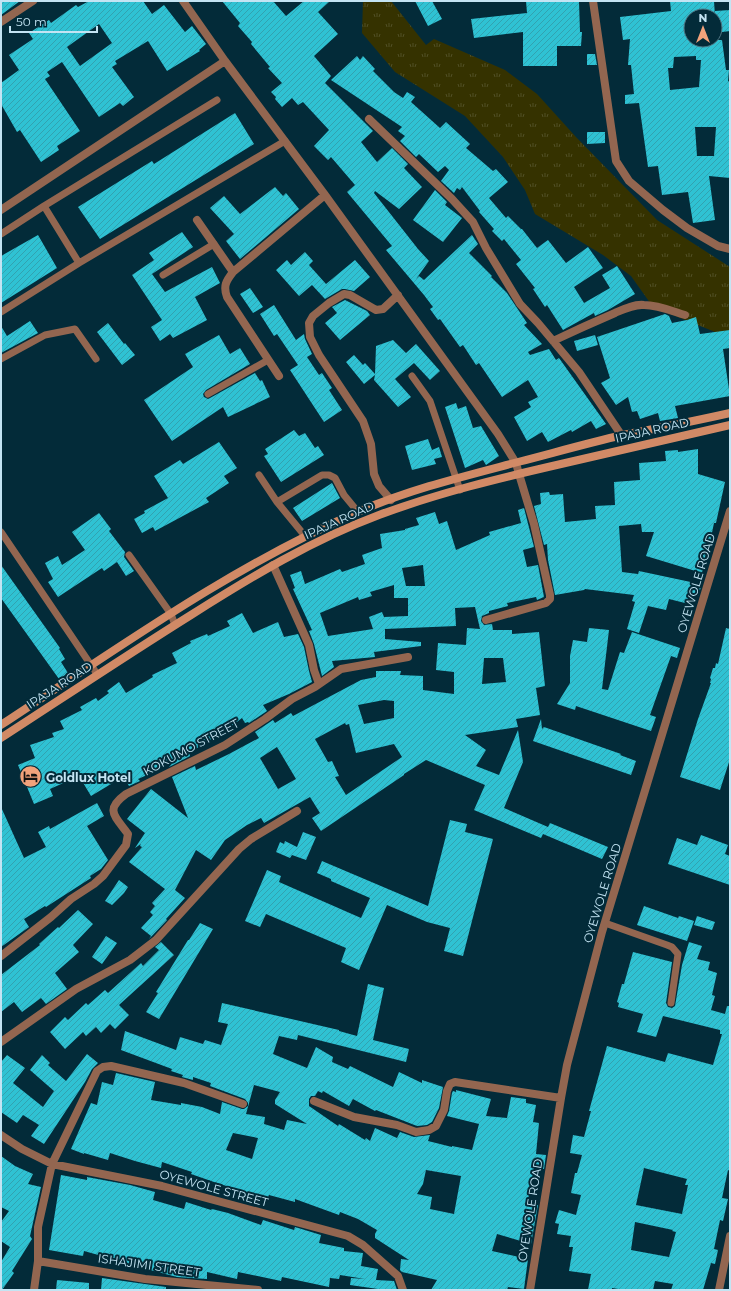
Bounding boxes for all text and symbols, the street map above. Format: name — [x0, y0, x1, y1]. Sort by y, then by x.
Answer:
scale bar — [10, 8, 97, 34]
north arrow — [683, 8, 723, 48]
text: N — [699, 11, 707, 25]
text: 50 m — [16, 14, 47, 29]
street label: IPAJA ROAD — [614, 414, 690, 446]
street label: IPAJA ROAD — [302, 498, 376, 542]
street label: OYEWOLE ROAD — [674, 531, 718, 635]
street label: IPAJA ROAD — [23, 658, 95, 712]
street label: KOKUMO STREET — [140, 715, 242, 779]
hotel icon: Goldlux Hotel — [17, 764, 43, 790]
place label: Goldlux Hotel — [46, 770, 131, 785]
street label: OYEWOLE ROAD — [580, 841, 624, 945]
street label: OYEWOLE ROAD — [514, 1158, 546, 1262]
street label: OYEWOLE STREET — [158, 1166, 270, 1210]
street label: ISHAJIMI STREET — [97, 1250, 201, 1280]

